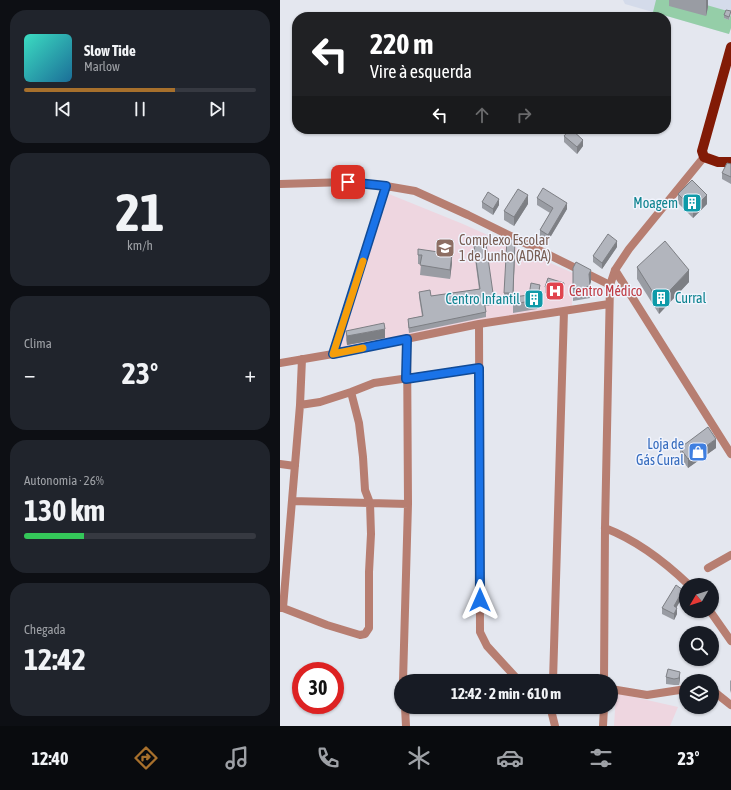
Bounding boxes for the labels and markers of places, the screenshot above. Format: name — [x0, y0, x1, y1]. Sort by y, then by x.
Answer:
pin — [331, 165, 365, 199]
building icon: Moagem — [681, 192, 703, 214]
place label: Moagem — [633, 195, 678, 211]
place label: Complexo Escolar 1 de Junho (ADRA) — [459, 232, 551, 264]
school or university icon: Complexo Escolar 1 de Junho (ADRA) — [434, 237, 456, 259]
hospital icon: Centro Médico — [544, 280, 566, 302]
place label: Centro Médico — [569, 283, 642, 299]
building icon: Curral — [650, 287, 672, 309]
building icon: Centro Infantil — [523, 288, 545, 310]
place label: Curral — [675, 290, 707, 306]
place label: Centro Infantil — [445, 291, 520, 307]
place label: Loja de Gás Cural — [636, 436, 684, 468]
shop icon: Loja de Gás Cural — [687, 441, 709, 463]

